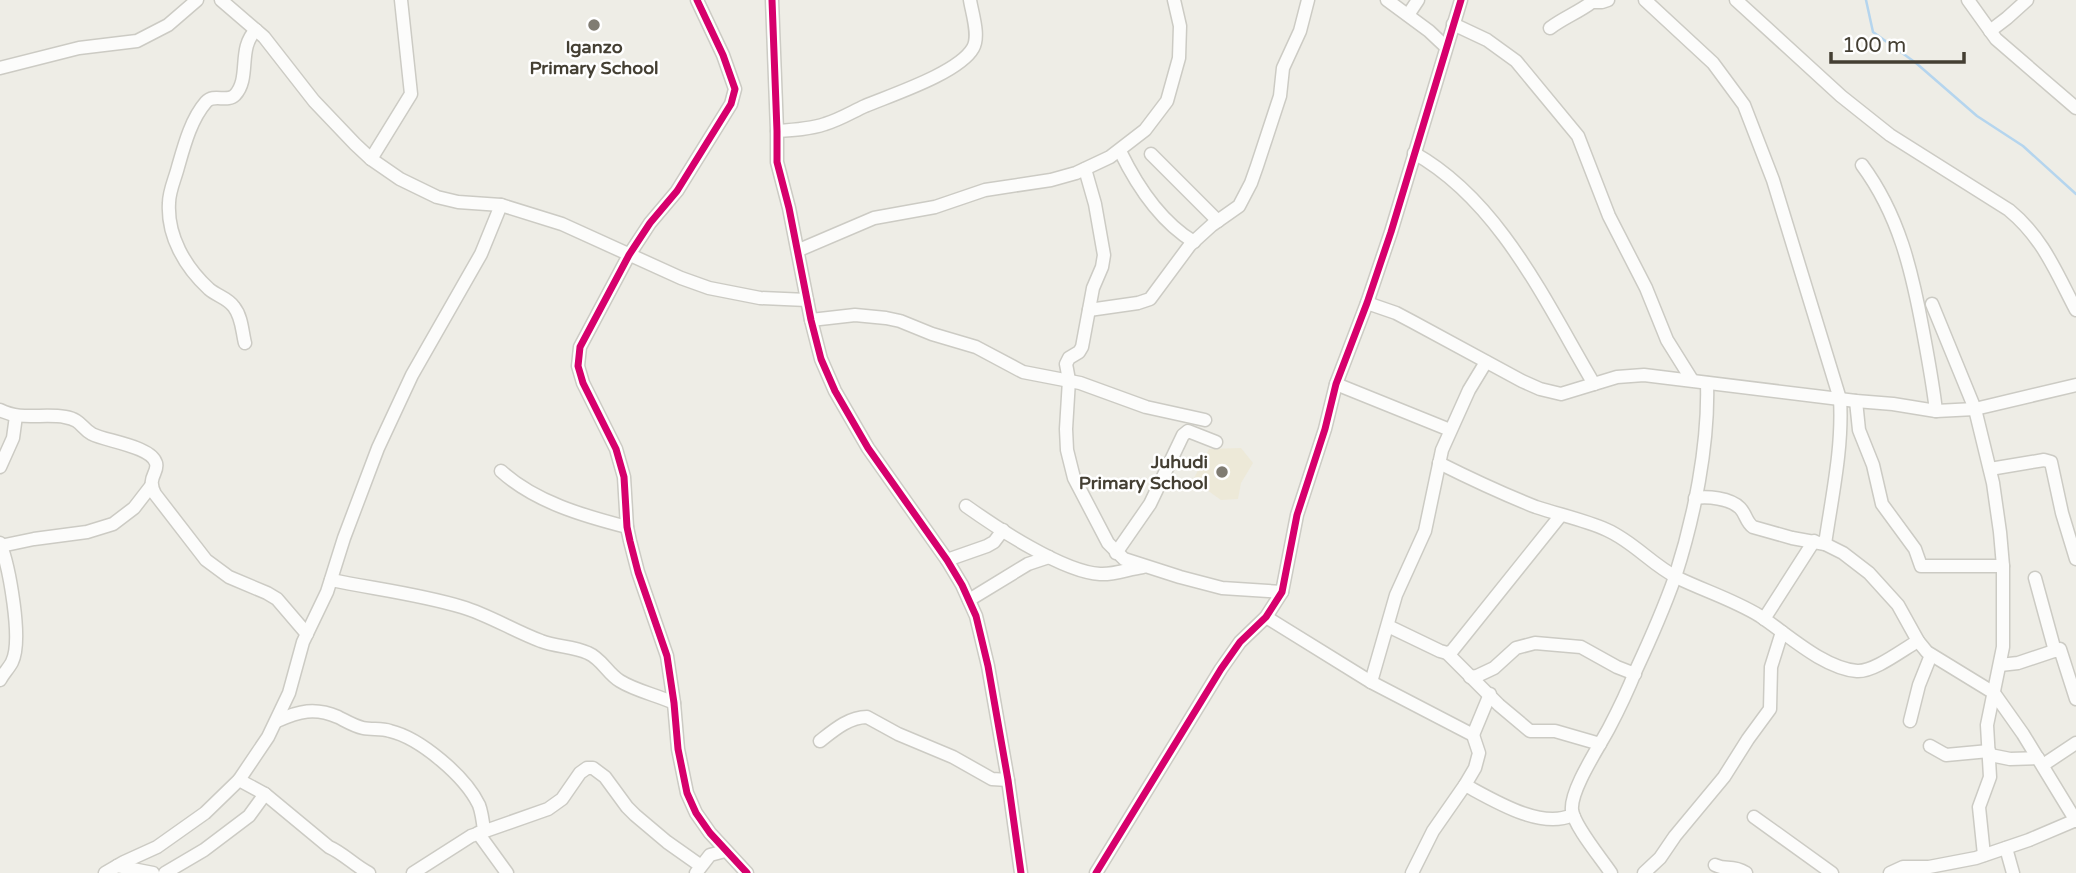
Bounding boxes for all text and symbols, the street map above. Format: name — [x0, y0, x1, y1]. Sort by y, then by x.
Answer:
marker: Iganzo Primary School — [586, 17, 602, 33]
scale bar — [1831, 21, 1964, 65]
text: 100 m — [1842, 33, 1906, 58]
place label: Iganzo Primary School — [529, 36, 659, 79]
place label: Juhudi Primary School — [1079, 451, 1208, 494]
marker: Juhudi Primary School — [1214, 464, 1230, 480]

